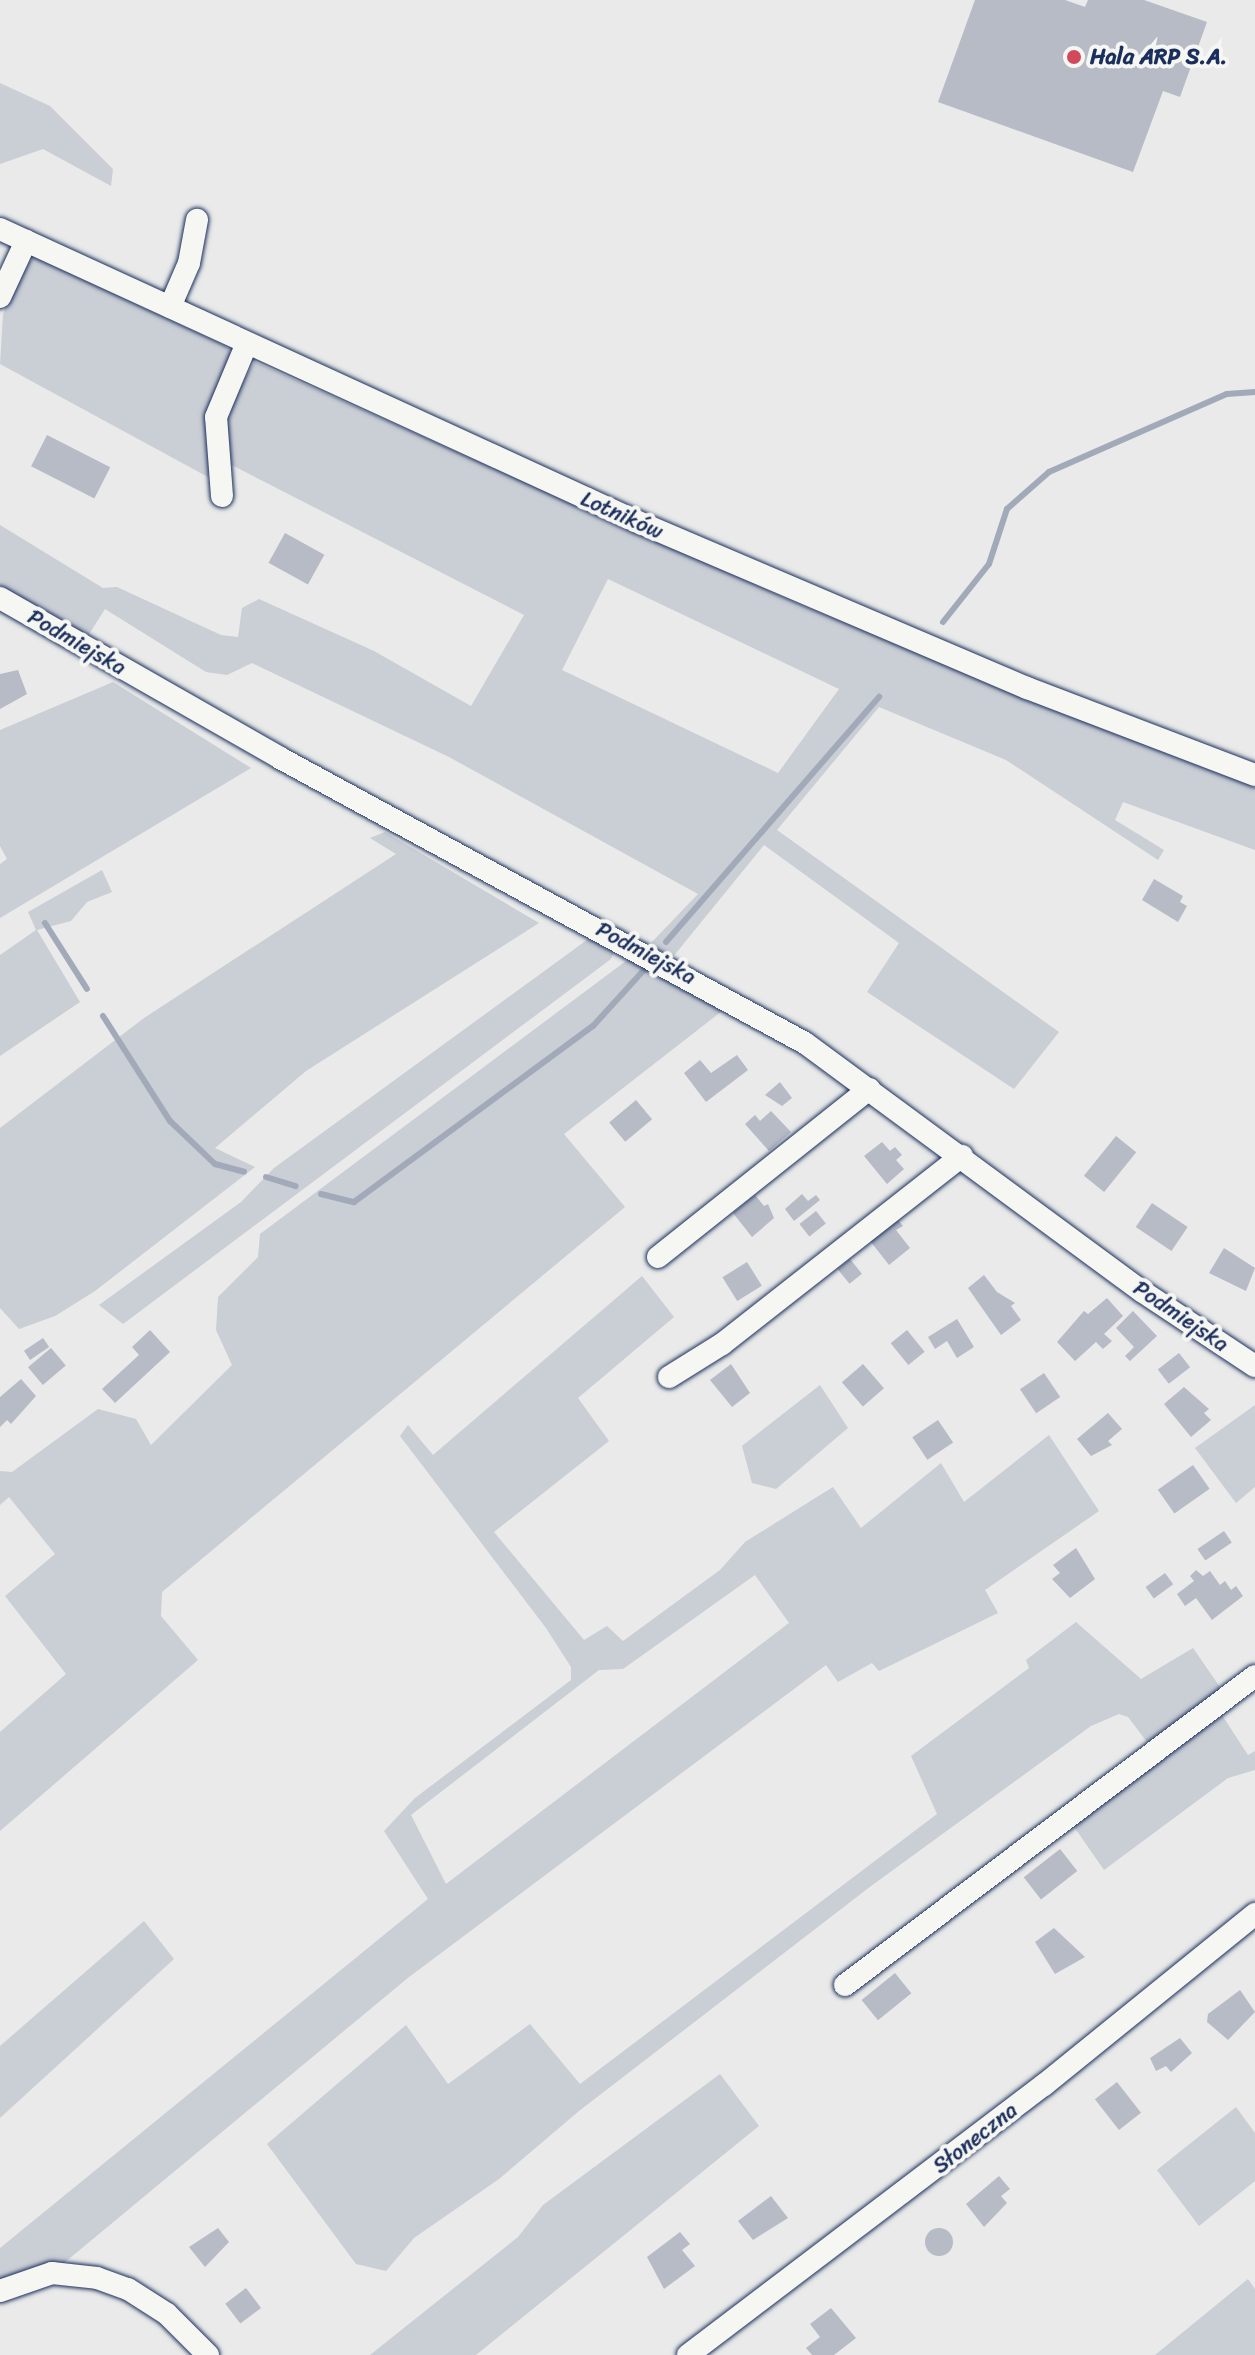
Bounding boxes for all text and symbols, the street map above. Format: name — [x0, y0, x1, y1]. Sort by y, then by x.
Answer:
place label: Hala ARP S.A. — [1090, 44, 1228, 70]
marker: Hala ARP S.A. — [1065, 48, 1083, 66]
street label: Lotników — [577, 485, 667, 545]
street label: Podmiejska — [23, 603, 131, 681]
street label: Podmiejska — [592, 916, 700, 990]
street label: Podmiejska — [1128, 1275, 1234, 1357]
street label: Słoneczna — [928, 2097, 1022, 2179]

